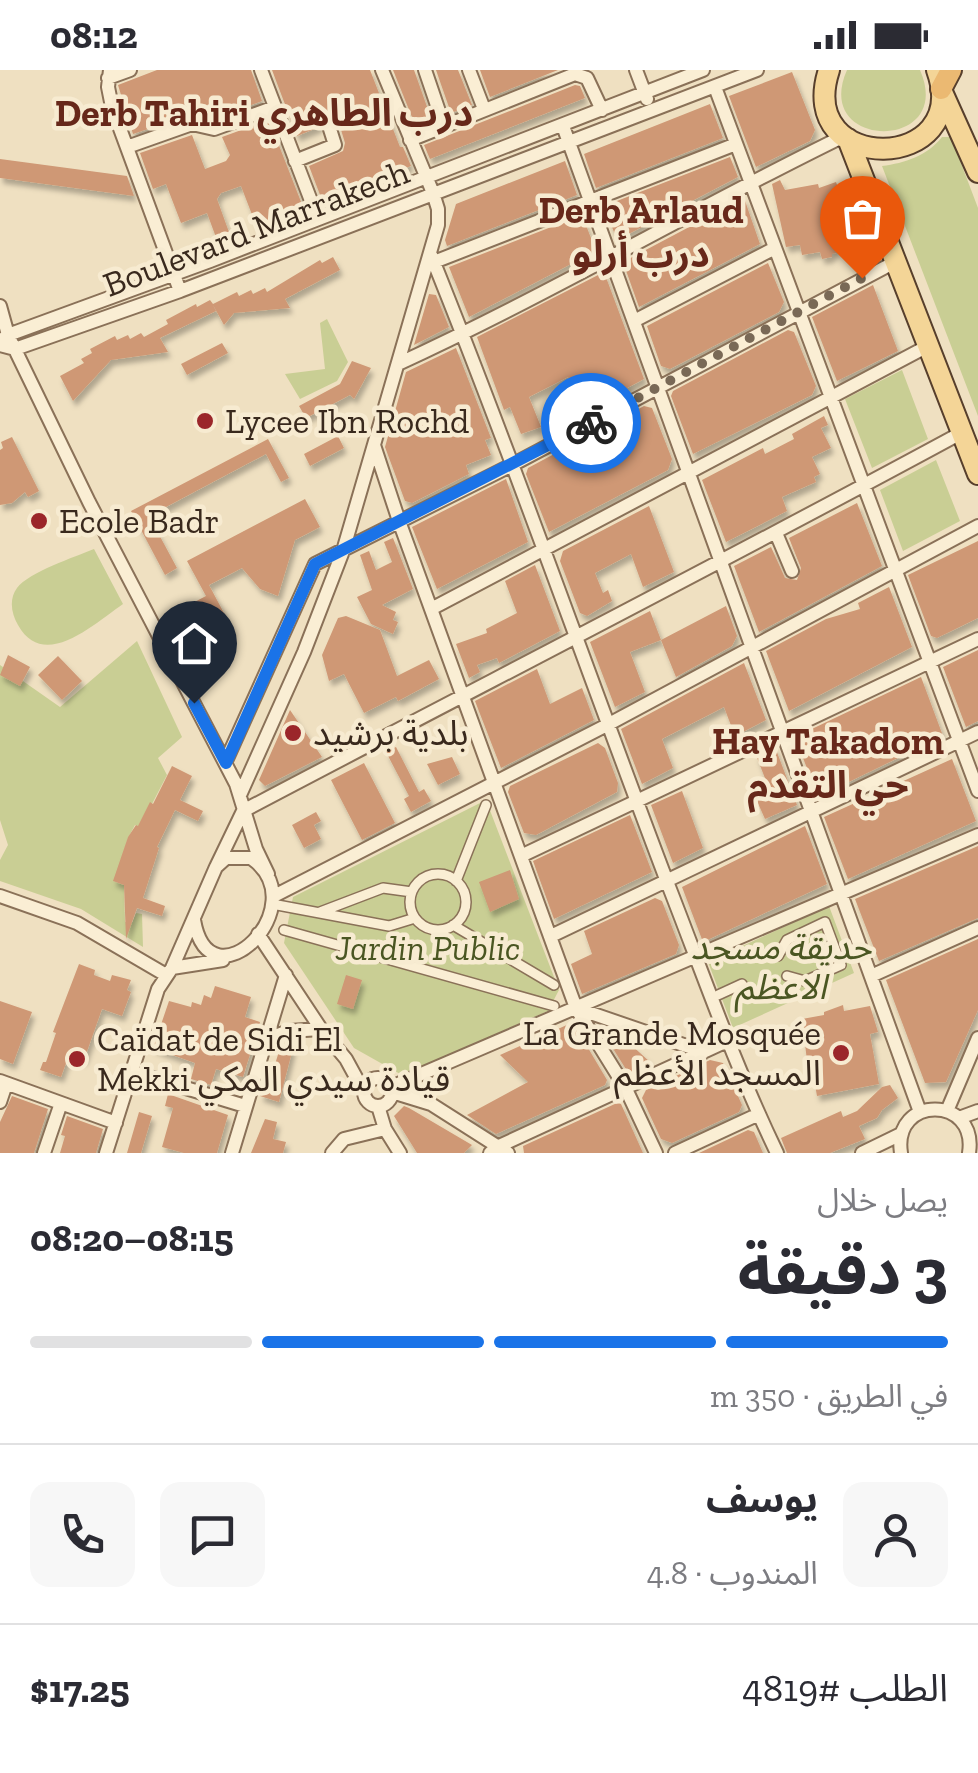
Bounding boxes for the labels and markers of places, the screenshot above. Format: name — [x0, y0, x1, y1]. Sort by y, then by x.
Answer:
pin — [820, 176, 905, 279]
place label: Lycee Ibn Rochd — [225, 400, 469, 442]
marker: Lycee Ibn Rochd — [194, 410, 216, 432]
place label: Ecole Badr — [59, 500, 219, 542]
marker: Ecole Badr — [28, 510, 50, 532]
pin — [152, 601, 237, 704]
place label: بلدية برشيد — [313, 712, 468, 754]
marker: بلدية برشيد — [282, 722, 304, 744]
place label: La Grande Mosquée المسجد الأعظم — [523, 1012, 821, 1100]
place label: Caïdat de Sidi El Mekki قيادة سيدي المكي — [97, 1018, 450, 1106]
marker: La Grande Mosquée المسجد الأعظم — [830, 1042, 852, 1064]
marker: Caïdat de Sidi El Mekki قيادة سيدي المكي — [66, 1048, 88, 1070]

